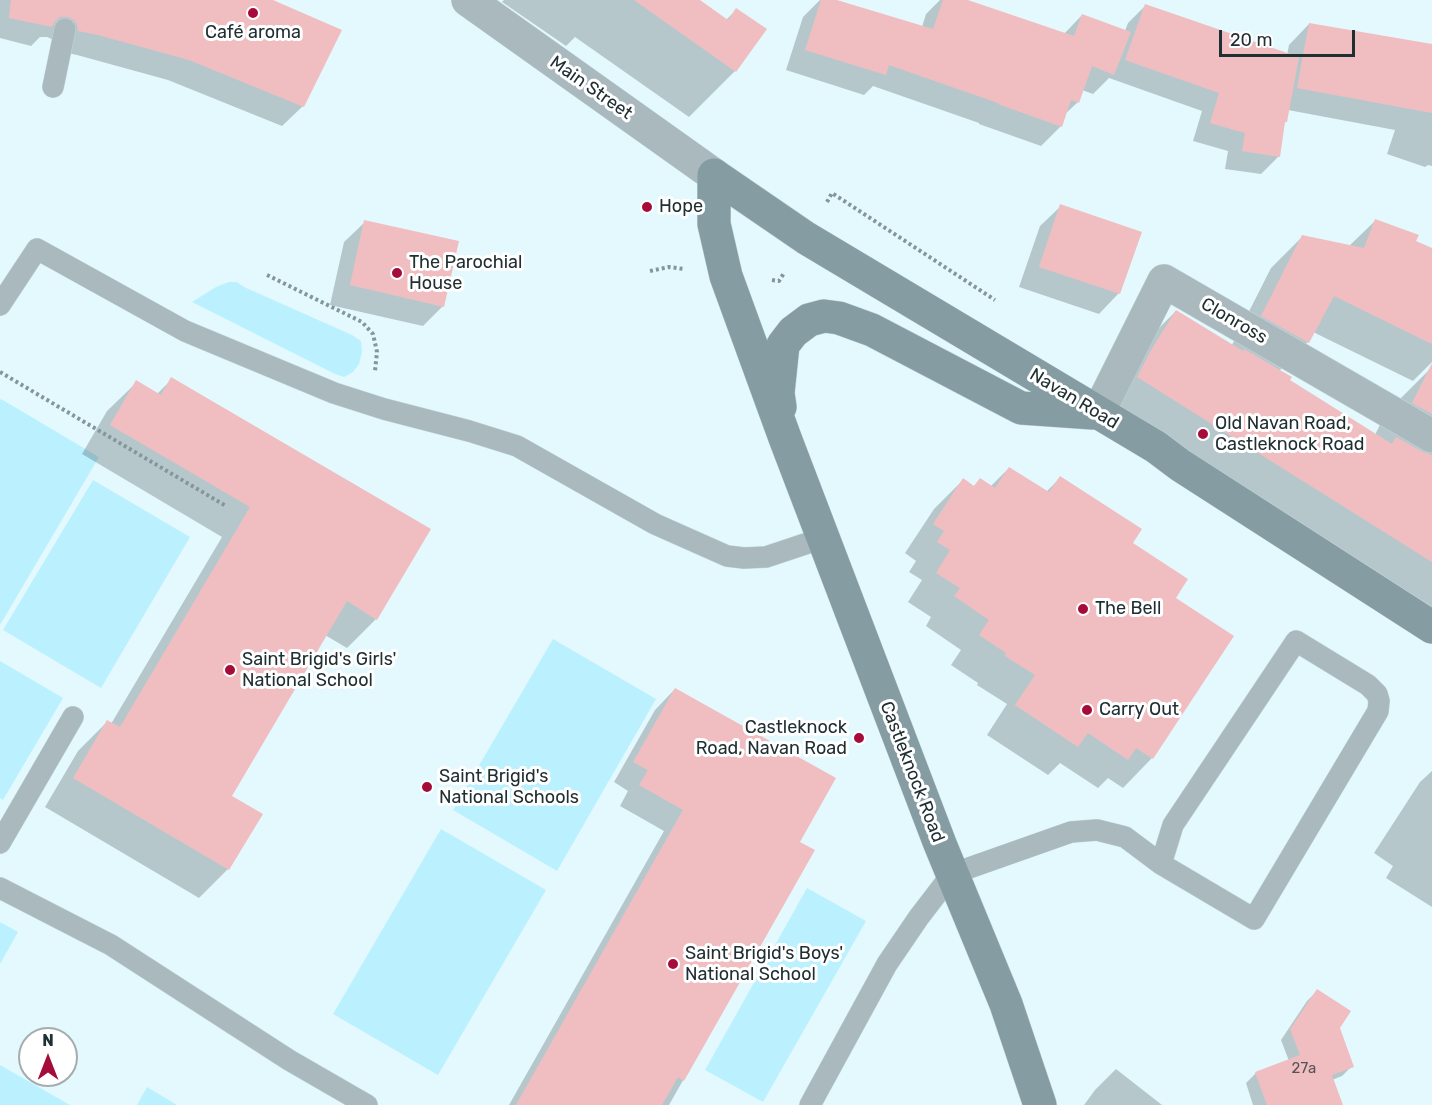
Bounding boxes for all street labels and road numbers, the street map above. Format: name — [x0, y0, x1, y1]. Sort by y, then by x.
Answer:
street label: Main Street — [546, 52, 636, 124]
street label: Clonross — [1197, 293, 1271, 349]
street label: Navan Road — [1026, 364, 1122, 434]
street label: Castleknock Road — [875, 698, 949, 846]

